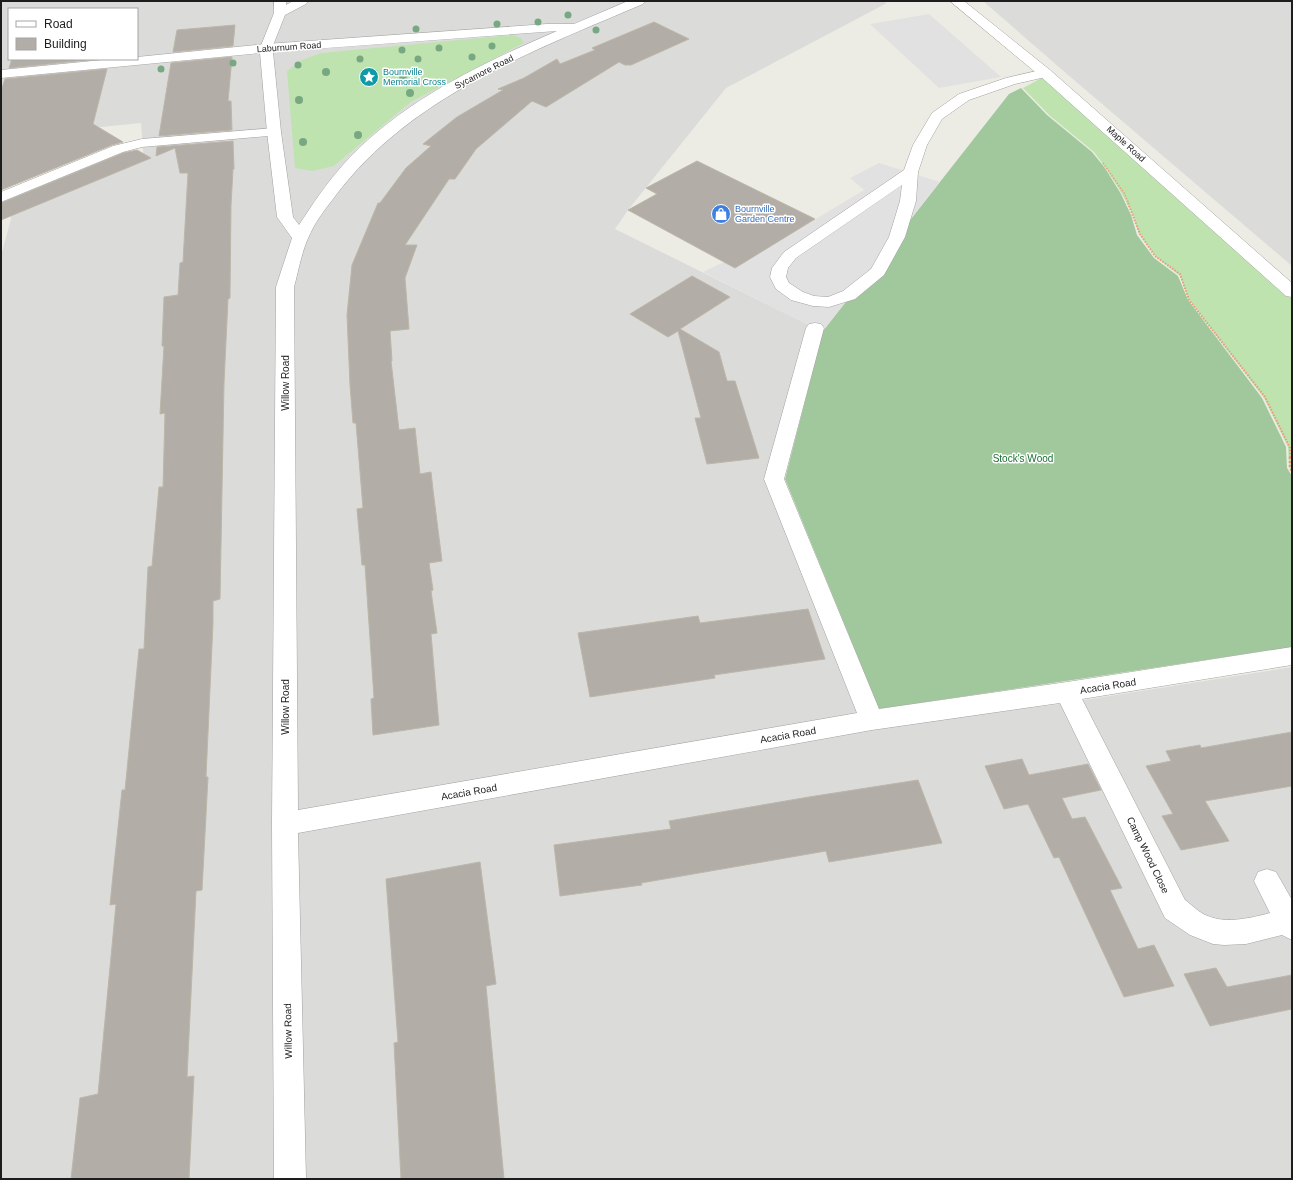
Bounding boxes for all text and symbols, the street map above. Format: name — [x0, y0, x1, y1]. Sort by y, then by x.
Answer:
legend — [8, 8, 138, 60]
text: Road — [44, 17, 73, 31]
text: Building — [44, 37, 87, 51]
street label: Laburnum Road — [256, 40, 322, 54]
street label: Sycamore Road — [453, 53, 515, 91]
place icon: Bournville Memorial Cross — [358, 66, 380, 88]
place label: Bournville Memorial Cross — [383, 67, 447, 87]
street label: Maple Road — [1105, 124, 1147, 164]
shop icon: Bournville Garden Centre — [710, 203, 732, 225]
place label: Bournville Garden Centre — [735, 204, 795, 224]
street label: Willow Road — [280, 355, 291, 411]
park label: Stock's Wood — [993, 453, 1053, 464]
street label: Acacia Road — [1079, 676, 1137, 696]
street label: Willow Road — [280, 679, 291, 735]
street label: Acacia Road — [759, 725, 817, 745]
street label: Acacia Road — [440, 782, 498, 802]
street label: Camp Wood Close — [1125, 815, 1171, 895]
street label: Willow Road — [282, 1003, 294, 1059]

